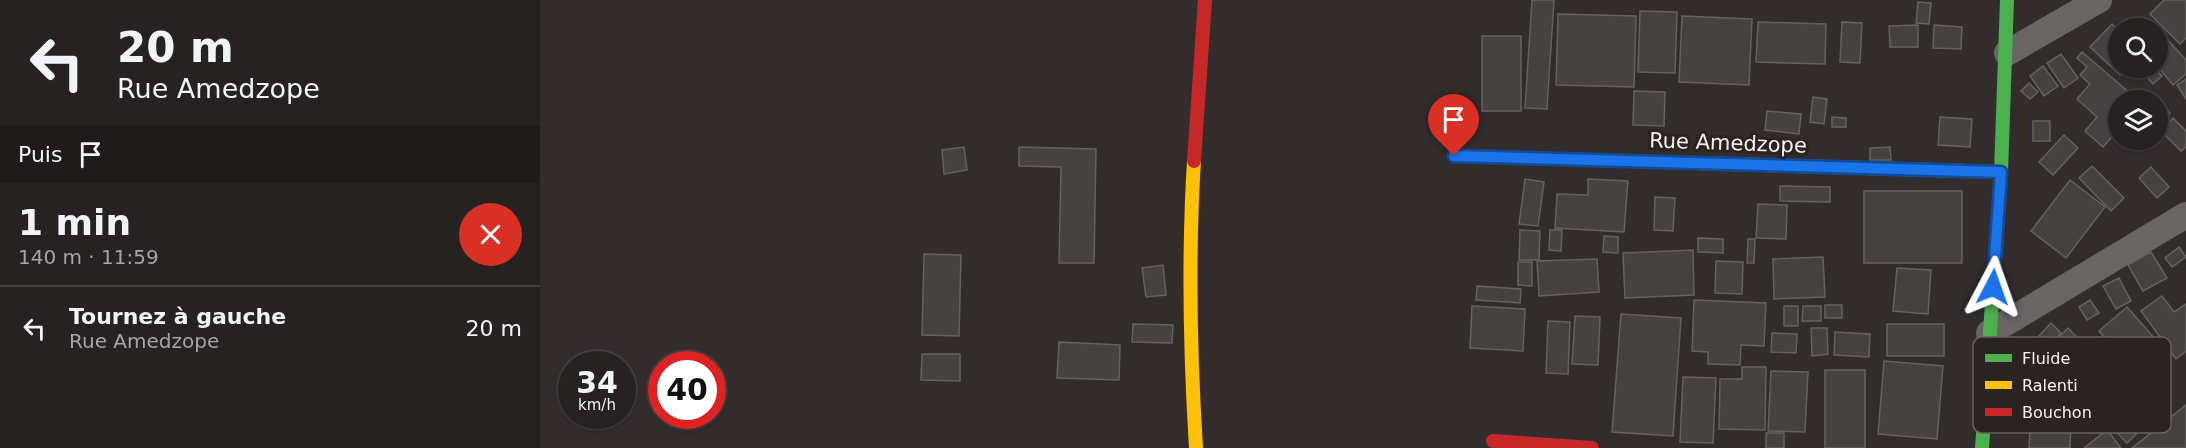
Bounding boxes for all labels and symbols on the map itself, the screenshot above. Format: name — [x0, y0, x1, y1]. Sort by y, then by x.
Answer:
pin — [1428, 94, 1479, 156]
street label: Rue Amedzope — [1649, 128, 1807, 158]
position arrow — [1961, 255, 2025, 319]
legend — [1973, 337, 2171, 433]
text: Fluide — [2022, 349, 2070, 368]
speed limit sign: 40 — [648, 351, 726, 429]
text: Ralenti — [2022, 376, 2078, 395]
text: Bouchon — [2022, 403, 2092, 422]

